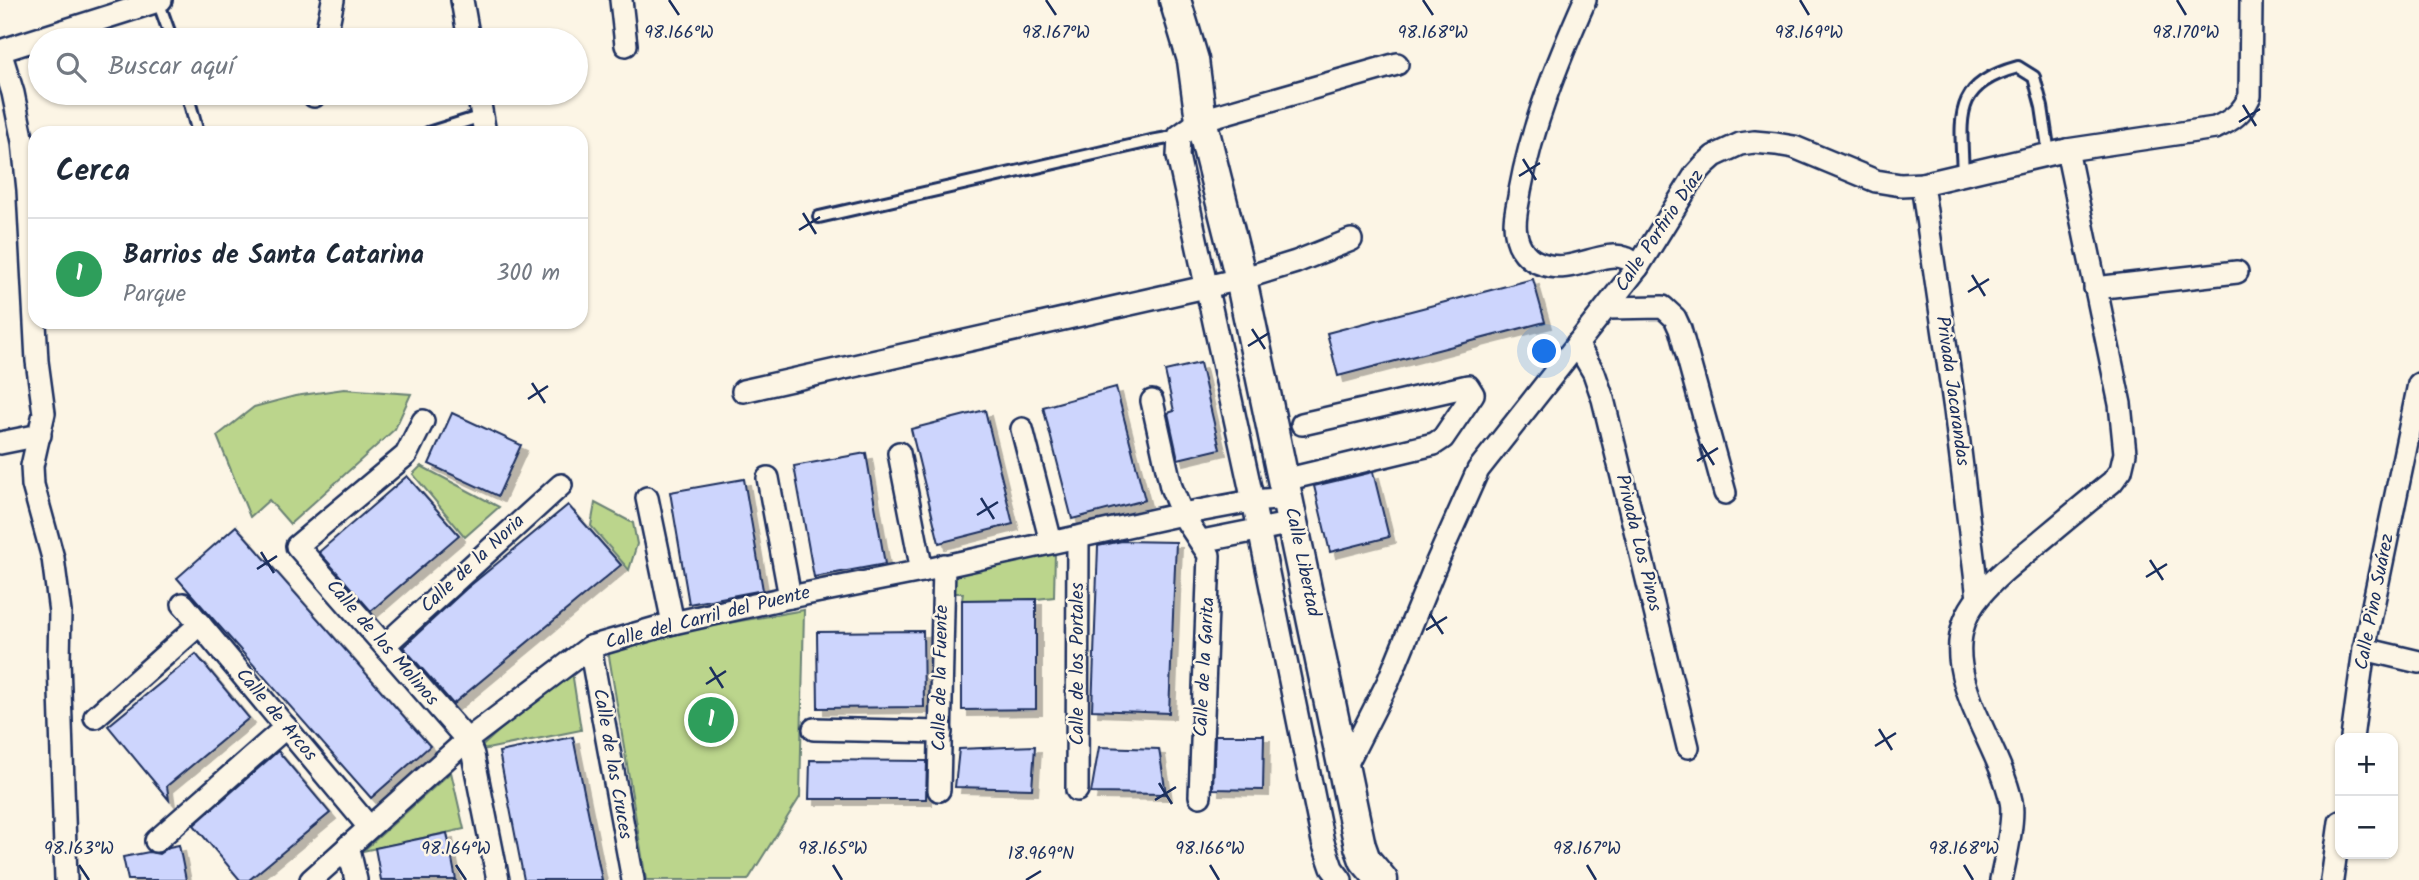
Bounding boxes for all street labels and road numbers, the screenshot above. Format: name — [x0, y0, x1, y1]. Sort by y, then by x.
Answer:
street label: Calle Porfirio Díaz — [1608, 164, 1712, 298]
street label: Privada Jacarandas — [1927, 314, 1977, 468]
street label: Privada Los Pinos — [1606, 471, 1670, 615]
street label: Calle Libertad — [1276, 504, 1328, 620]
street label: Calle de la Noria — [414, 507, 532, 621]
street label: Calle Pino Suárez — [2347, 531, 2403, 673]
street label: Calle de los Molinos — [318, 573, 446, 713]
street label: Calle del Carril del Puente — [602, 578, 814, 658]
street label: Calle de los Portales — [1063, 582, 1093, 746]
street label: Calle de la Garita — [1186, 596, 1224, 738]
street label: Calle de la Fuente — [925, 604, 957, 751]
street label: Calle de Arcos — [228, 662, 324, 768]
street label: Calle de las Cruces — [584, 686, 640, 842]

